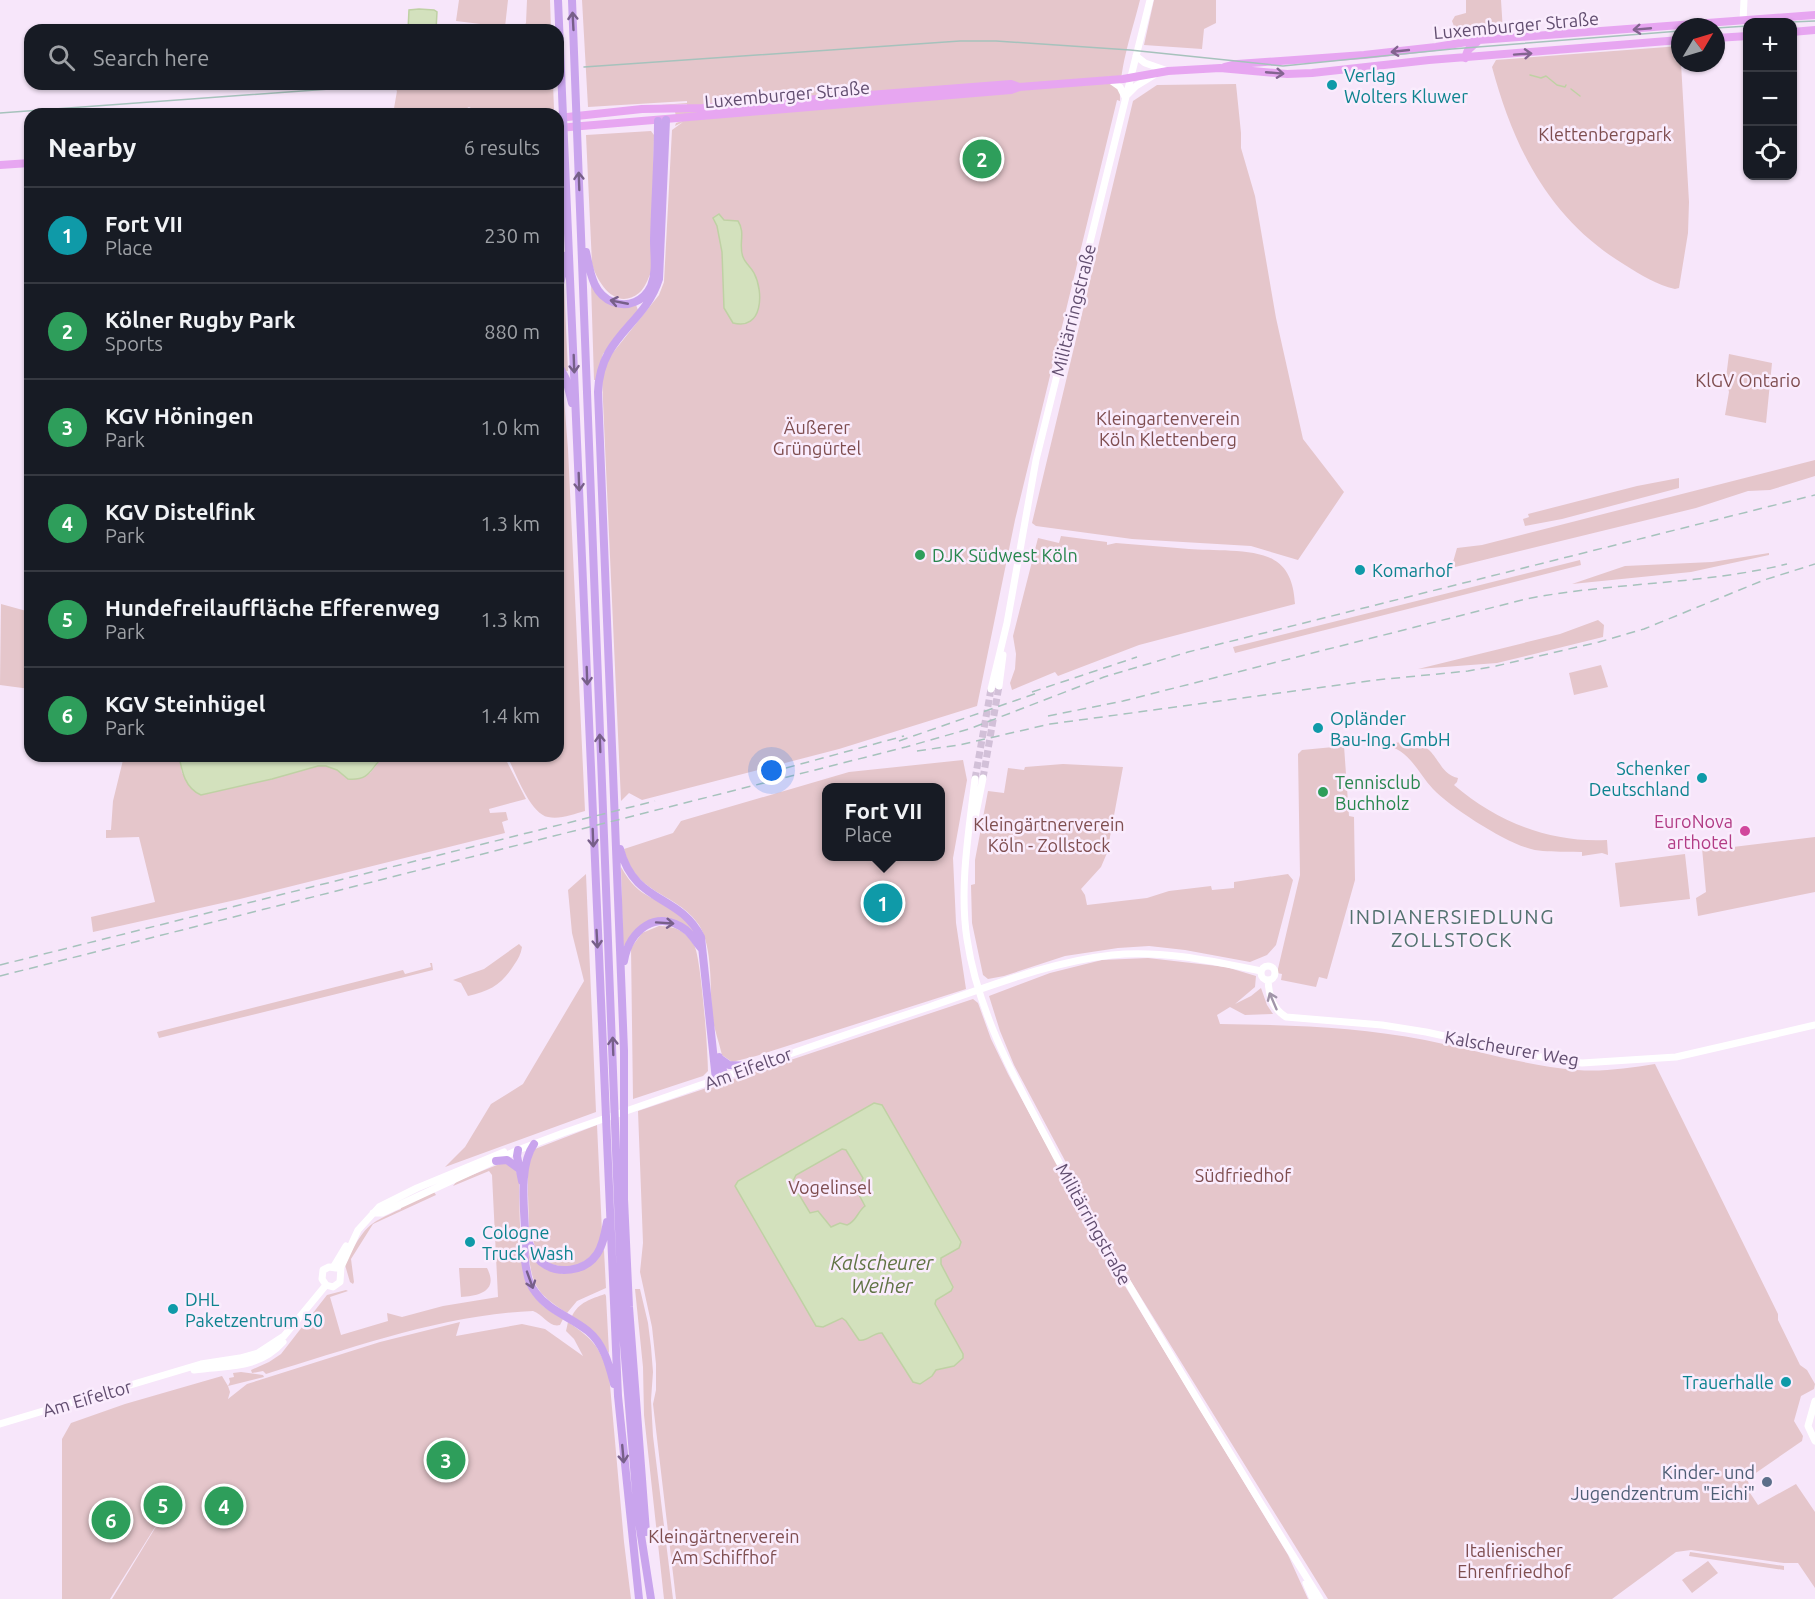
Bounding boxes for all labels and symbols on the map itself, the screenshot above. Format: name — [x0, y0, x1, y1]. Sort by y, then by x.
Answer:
street label: Luxemburger Straße — [1432, 8, 1600, 42]
one-way arrow — [568, 11, 579, 31]
north arrow — [1671, 18, 1725, 72]
one-way arrow — [1633, 24, 1653, 35]
one-way arrow — [1390, 46, 1410, 57]
one-way arrow — [1512, 48, 1532, 59]
place label: Verlag Wolters Kluwer — [1344, 65, 1468, 106]
one-way arrow — [1264, 68, 1284, 79]
street label: Luxemburger Straße — [703, 77, 871, 111]
marker: Verlag Wolters Kluwer — [1325, 78, 1339, 92]
park label: Klettenbergpark — [1538, 124, 1672, 144]
pin: 2 — [962, 136, 1002, 182]
one-way arrow — [574, 172, 585, 192]
street label: Militärringstraße — [1047, 242, 1099, 378]
one-way arrow — [610, 296, 629, 307]
one-way arrow — [569, 354, 580, 374]
park label: KlGV Ontario — [1695, 370, 1801, 390]
park label: Kleingartenverein Köln Klettenberg — [1096, 408, 1240, 449]
park label: Äußerer Grüngürtel — [773, 417, 862, 458]
one-way arrow — [573, 471, 584, 491]
place label: DJK Südwest Köln — [932, 545, 1078, 565]
marker: DJK Südwest Köln — [913, 548, 927, 562]
place label: Komarhof — [1372, 560, 1453, 580]
marker: Komarhof — [1353, 563, 1367, 577]
one-way arrow — [581, 666, 592, 686]
place label: Opländer Bau-Ing. GmbH — [1330, 708, 1451, 749]
marker: Opländer Bau-Ing. GmbH — [1311, 721, 1325, 735]
one-way arrow — [594, 733, 606, 753]
your location — [757, 756, 786, 785]
place label: Schenker Deutschland — [1589, 758, 1690, 799]
marker: Schenker Deutschland — [1695, 771, 1709, 785]
place label: Tennisclub Buchholz — [1335, 772, 1421, 813]
marker: Tennisclub Buchholz — [1316, 785, 1330, 799]
place label: EuroNova arthotel — [1654, 811, 1733, 852]
park label: Kleingärtnerverein Köln - Zollstock — [973, 814, 1125, 855]
marker: EuroNova arthotel — [1738, 824, 1752, 838]
one-way arrow — [587, 828, 598, 848]
pin: 1 — [864, 880, 902, 926]
district label: INDIANERSIEDLUNG ZOLLSTOCK — [1349, 905, 1555, 951]
one-way arrow — [655, 918, 675, 929]
one-way arrow — [592, 929, 603, 949]
one-way arrow — [1267, 992, 1278, 1010]
street label: Kalscheurer Weg — [1443, 1026, 1581, 1070]
one-way arrow — [607, 1036, 618, 1056]
street label: Am Eifeltor — [701, 1043, 795, 1093]
street label: Militärringstraße — [1052, 1160, 1136, 1288]
park label: Südfriedhof — [1195, 1165, 1291, 1185]
park label: Vogelinsel — [788, 1177, 872, 1197]
place label: Cologne Truck Wash — [482, 1222, 574, 1263]
marker: Cologne Truck Wash — [463, 1235, 477, 1249]
water label: Kalscheurer Weiher — [831, 1251, 935, 1297]
one-way arrow — [525, 1270, 536, 1289]
place label: DHL Paketzentrum 50 — [185, 1289, 323, 1330]
marker: DHL Paketzentrum 50 — [166, 1302, 180, 1316]
place label: Trauerhalle — [1683, 1372, 1774, 1392]
marker: Trauerhalle — [1779, 1375, 1793, 1389]
street label: Am Eifeltor — [40, 1376, 134, 1420]
pin: 3 — [426, 1438, 466, 1482]
one-way arrow — [618, 1444, 629, 1464]
place label: Kinder- und Jugendzentrum "Eichi" — [1571, 1462, 1755, 1503]
marker: Kinder- und Jugendzentrum "Eichi" — [1760, 1475, 1774, 1489]
pin: 5 — [144, 1482, 182, 1528]
pin: 4 — [204, 1484, 244, 1528]
pin: 6 — [92, 1498, 130, 1543]
park label: Kleingärtnerverein Am Schiffhof — [648, 1526, 800, 1567]
park label: Italienischer Ehrenfriedhof — [1457, 1540, 1571, 1581]

